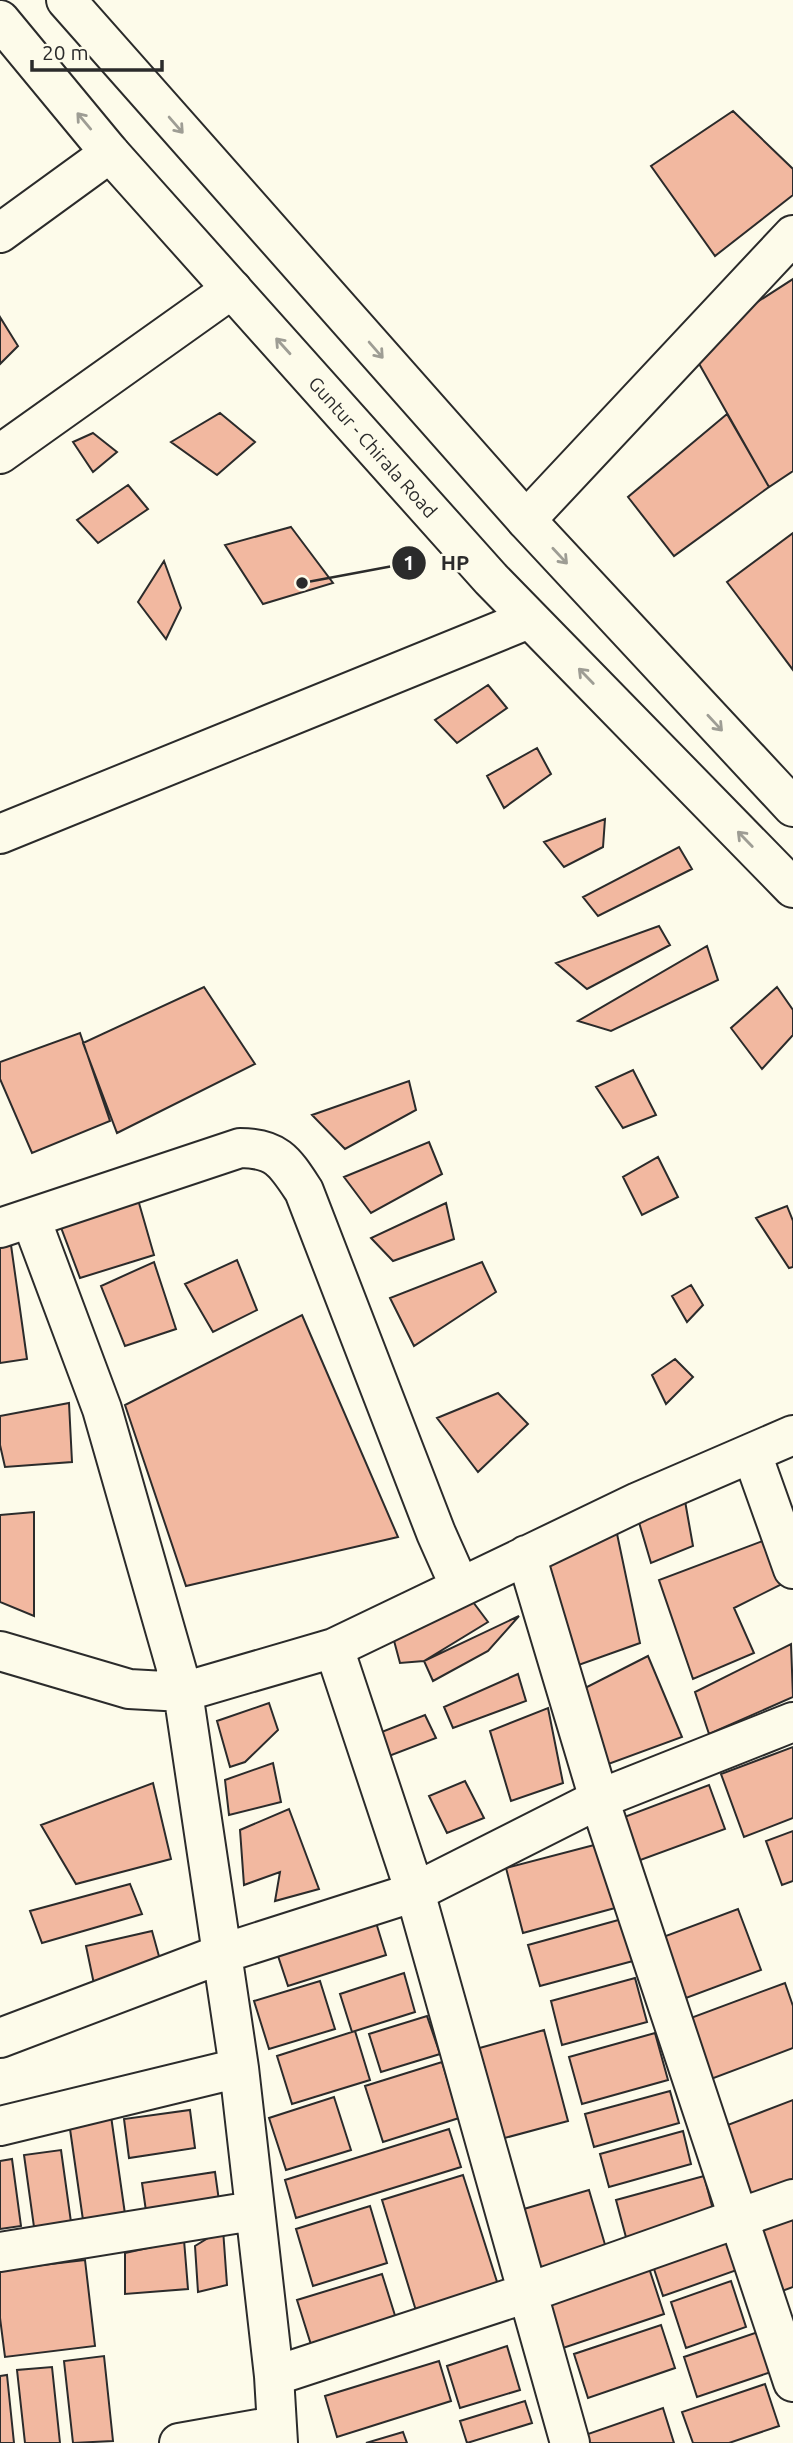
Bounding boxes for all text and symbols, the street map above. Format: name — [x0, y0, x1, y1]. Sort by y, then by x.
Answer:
scale bar — [32, 28, 161, 72]
text: 20 m — [42, 40, 89, 64]
one-way arrow — [76, 112, 92, 130]
one-way arrow — [168, 115, 184, 133]
one-way arrow — [275, 337, 291, 355]
one-way arrow — [368, 341, 384, 359]
street label: Guntur - Chirala Road — [304, 372, 442, 522]
callout: HP — [392, 542, 483, 584]
one-way arrow — [552, 547, 568, 565]
text: 1 — [403, 550, 415, 574]
text: HP — [441, 550, 469, 574]
one-way arrow — [578, 668, 595, 685]
one-way arrow — [706, 714, 723, 731]
one-way arrow — [737, 831, 754, 848]

